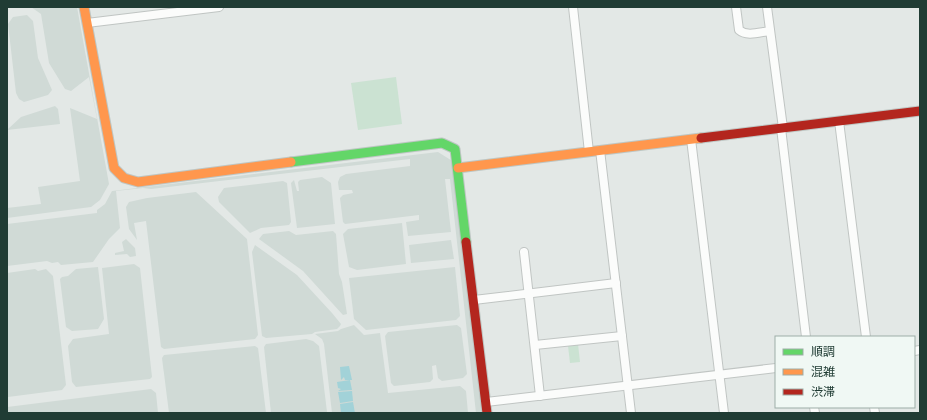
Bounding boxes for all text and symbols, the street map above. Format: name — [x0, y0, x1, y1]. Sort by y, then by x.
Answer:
legend — [775, 336, 915, 408]
text: 順調 — [811, 343, 835, 360]
text: 混雑 — [811, 363, 835, 380]
text: 渋滞 — [811, 383, 835, 400]

